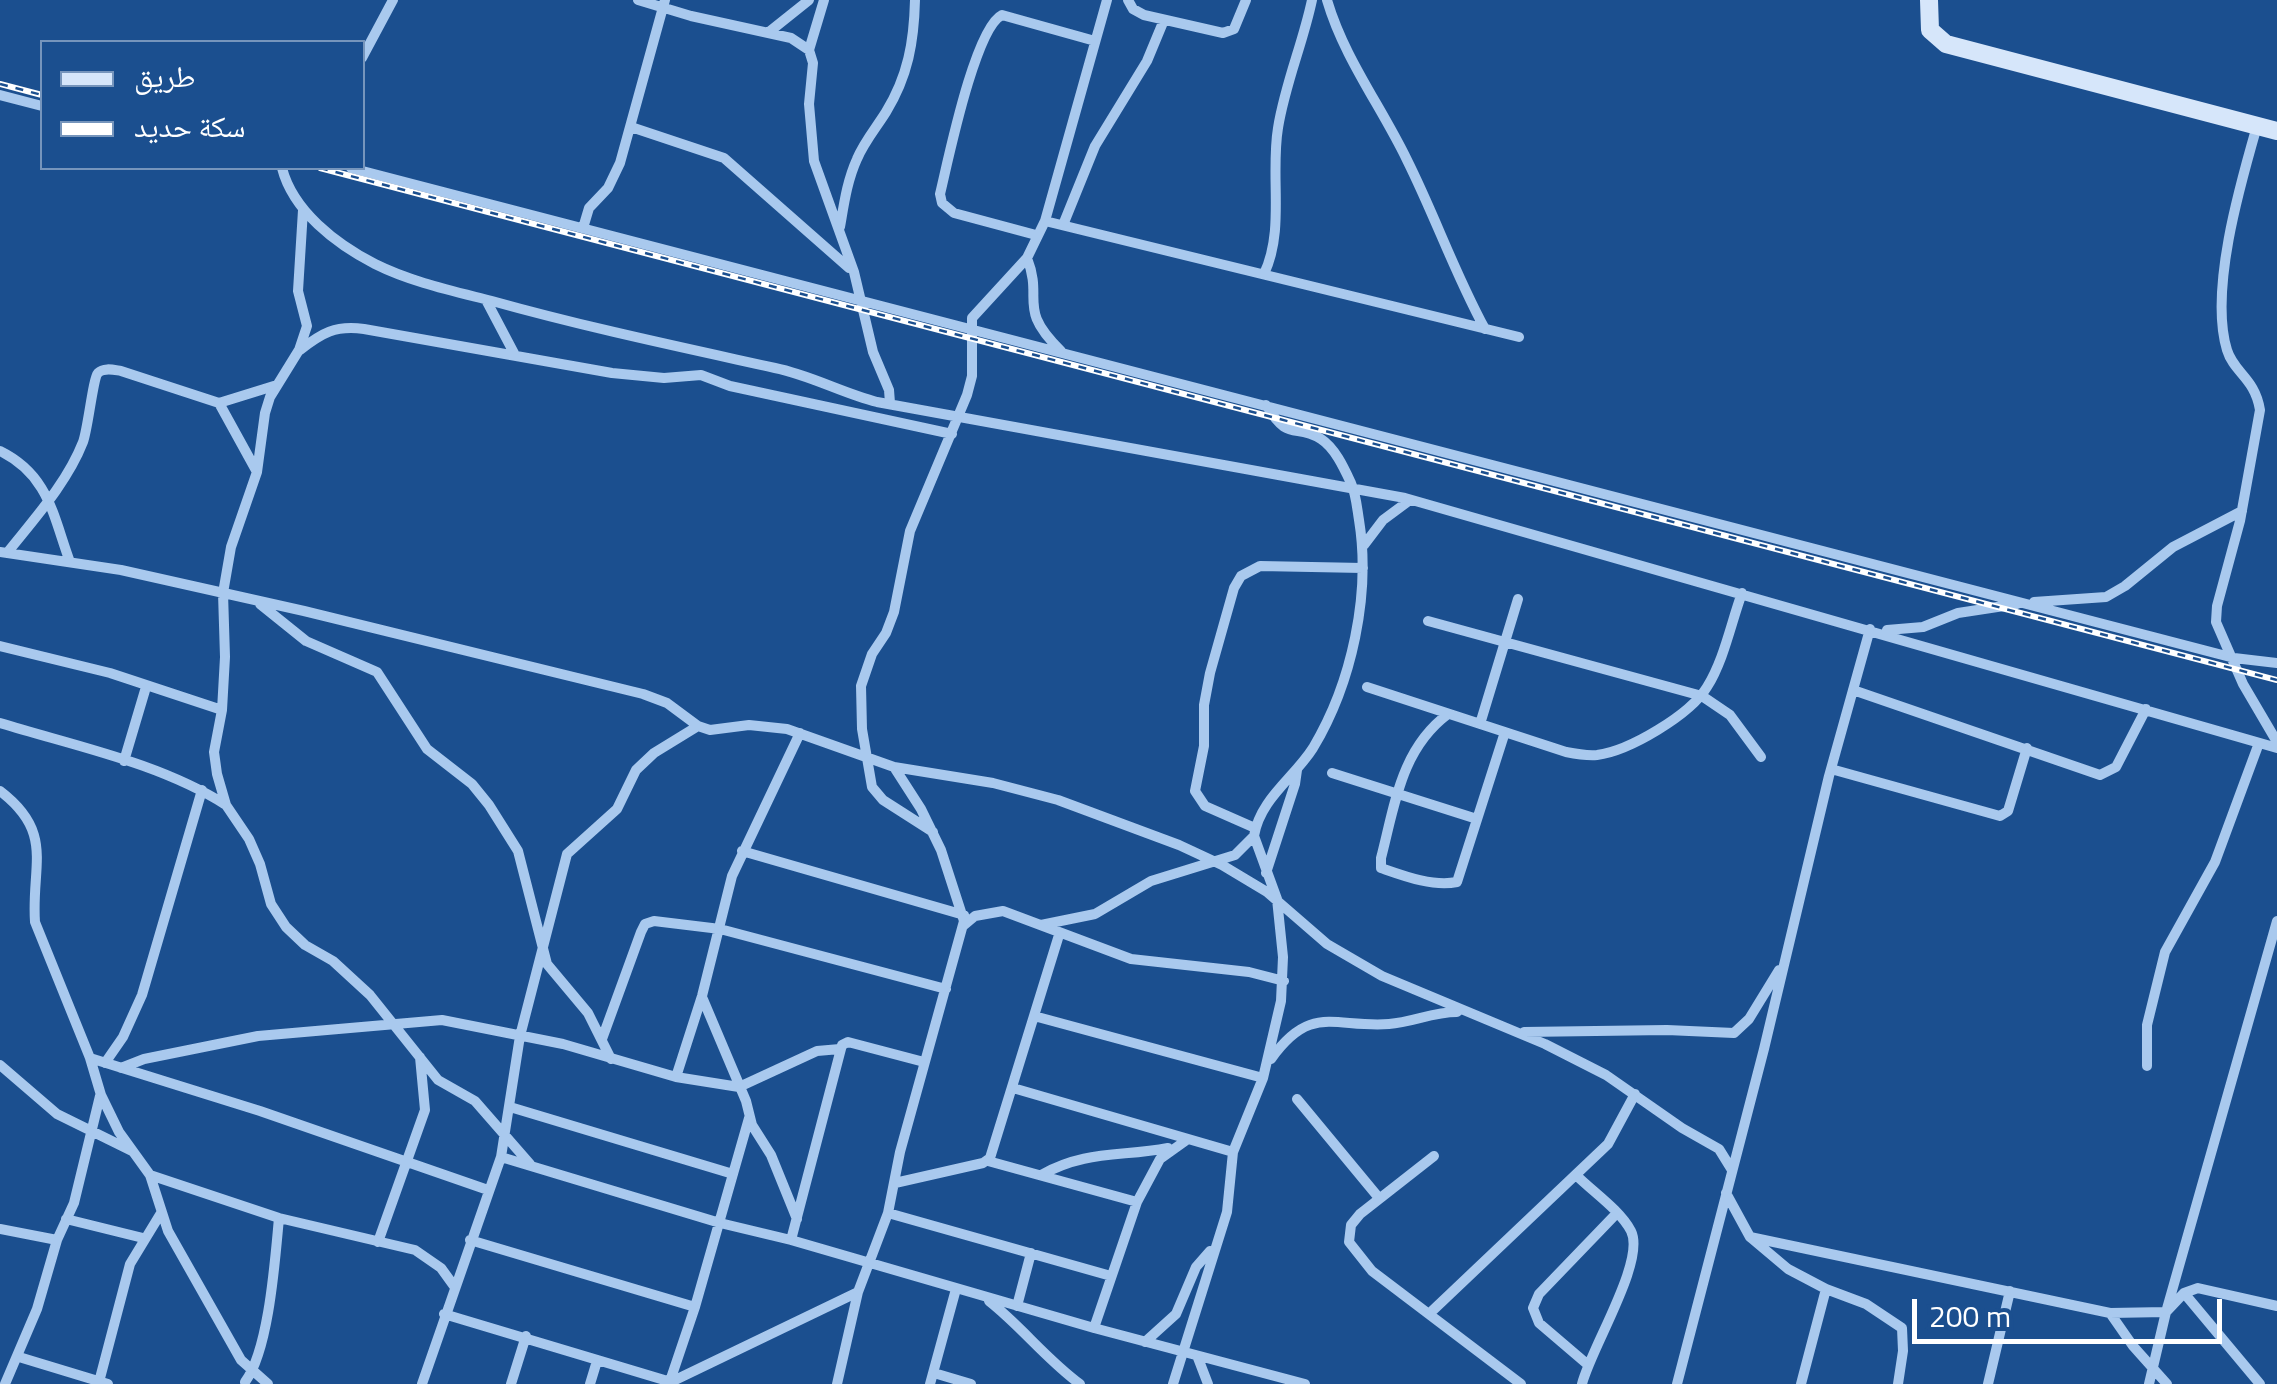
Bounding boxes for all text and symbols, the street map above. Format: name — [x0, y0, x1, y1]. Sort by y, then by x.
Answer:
legend — [40, 40, 365, 170]
text: طريق — [134, 53, 195, 99]
text: سكة حديد — [134, 103, 245, 149]
scale bar — [1917, 1279, 2227, 1341]
text: 200 m — [1929, 1293, 2011, 1339]

